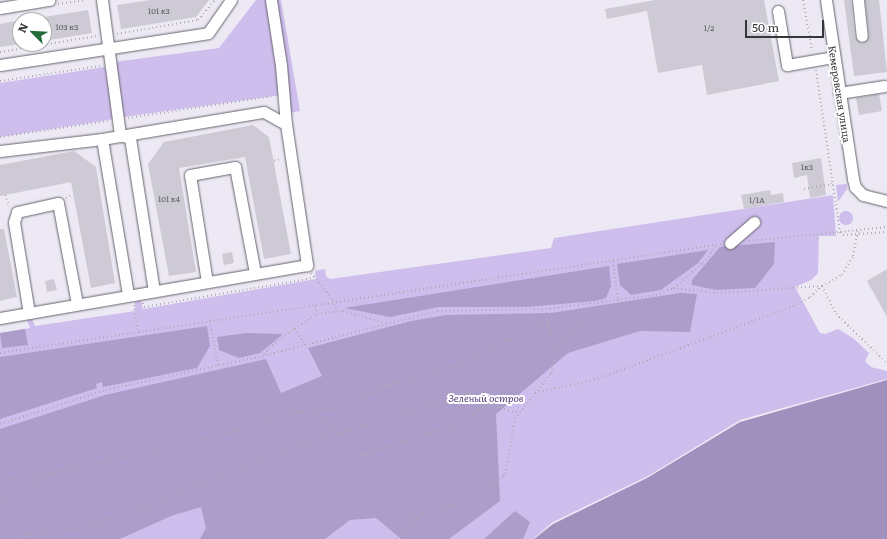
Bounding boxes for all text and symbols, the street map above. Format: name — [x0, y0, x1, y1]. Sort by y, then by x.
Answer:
house number: 101 к3 — [148, 6, 170, 16]
north arrow — [12, 12, 52, 52]
scale bar — [747, 12, 826, 38]
text: 50 m — [752, 18, 779, 36]
text: N — [13, 20, 31, 35]
house number: 103 к3 — [56, 22, 78, 32]
house number: 1/2 — [704, 23, 714, 33]
street label: Кемеровская улица — [826, 45, 854, 143]
house number: 1к3 — [801, 162, 813, 172]
house number: 101 к4 — [158, 194, 180, 204]
house number: 1/1А — [749, 195, 765, 205]
park label: Зеленый остров — [448, 392, 524, 404]

